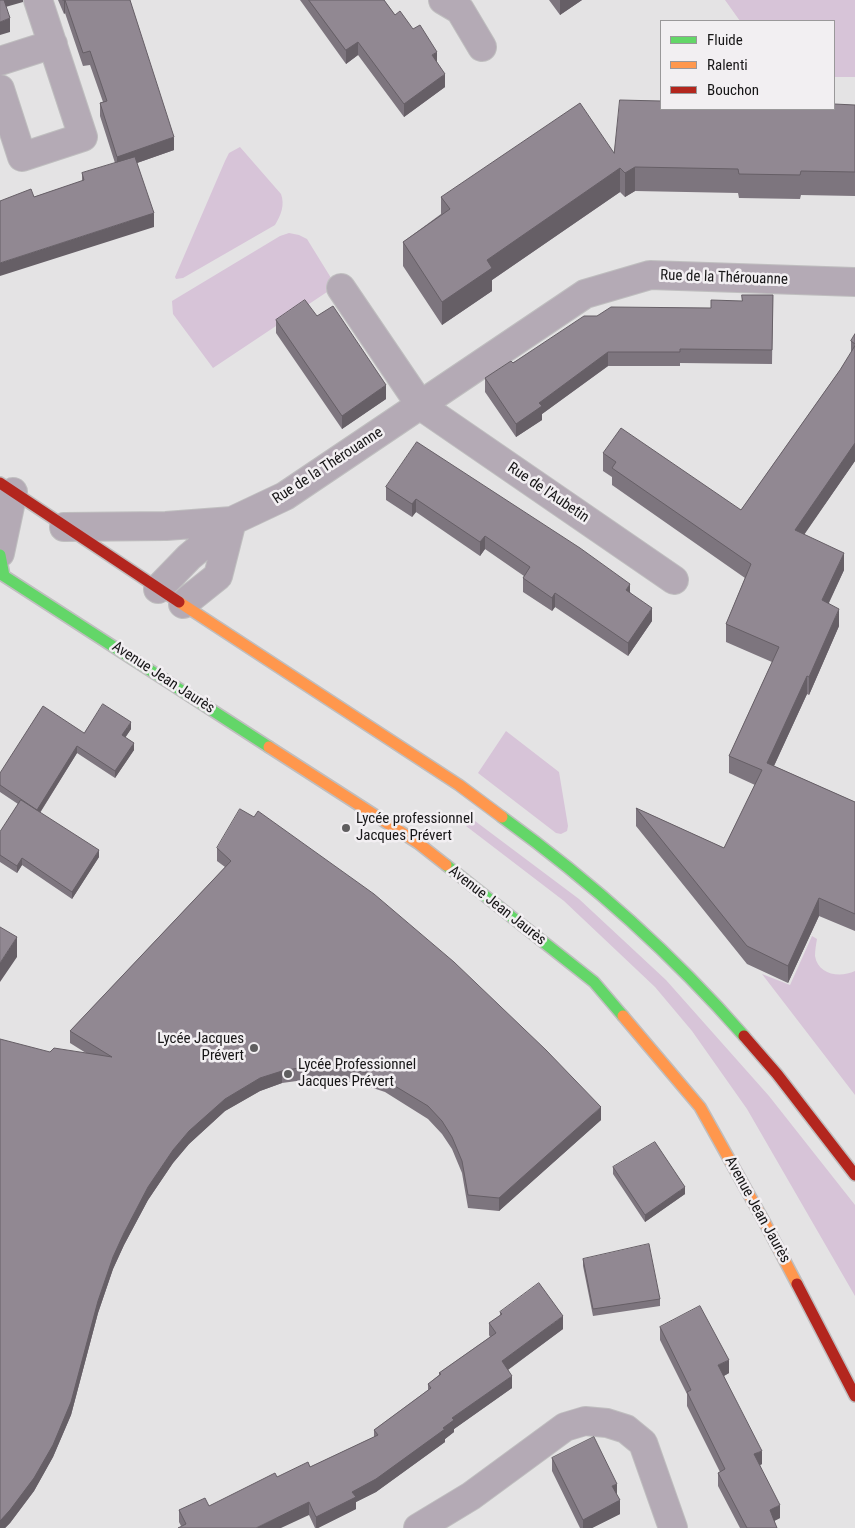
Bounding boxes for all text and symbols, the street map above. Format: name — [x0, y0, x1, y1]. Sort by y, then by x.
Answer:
legend — [660, 20, 835, 110]
text: Fluide — [707, 31, 743, 49]
text: Ralenti — [707, 56, 748, 74]
text: Bouchon — [707, 81, 759, 99]
street label: Rue de la Thérouanne — [660, 267, 788, 289]
street label: Rue de la Thérouanne — [270, 424, 386, 508]
street label: Rue de l'Aubetin — [504, 459, 592, 527]
street label: Avenue Jean Jaurès — [108, 638, 218, 718]
place label: Lycée professionnel Jacques Prévert — [356, 810, 473, 845]
marker: Lycée professionnel Jacques Prévert — [340, 822, 352, 834]
street label: Avenue Jean Jaurès — [445, 862, 549, 950]
place label: Lycée Jacques Prévert — [157, 1030, 244, 1065]
marker: Lycée Jacques Prévert — [248, 1042, 260, 1054]
place label: Lycée Professionnel Jacques Prévert — [298, 1056, 416, 1091]
marker: Lycée Professionnel Jacques Prévert — [282, 1068, 294, 1080]
street label: Avenue Jean Jaurès — [720, 1154, 794, 1266]

